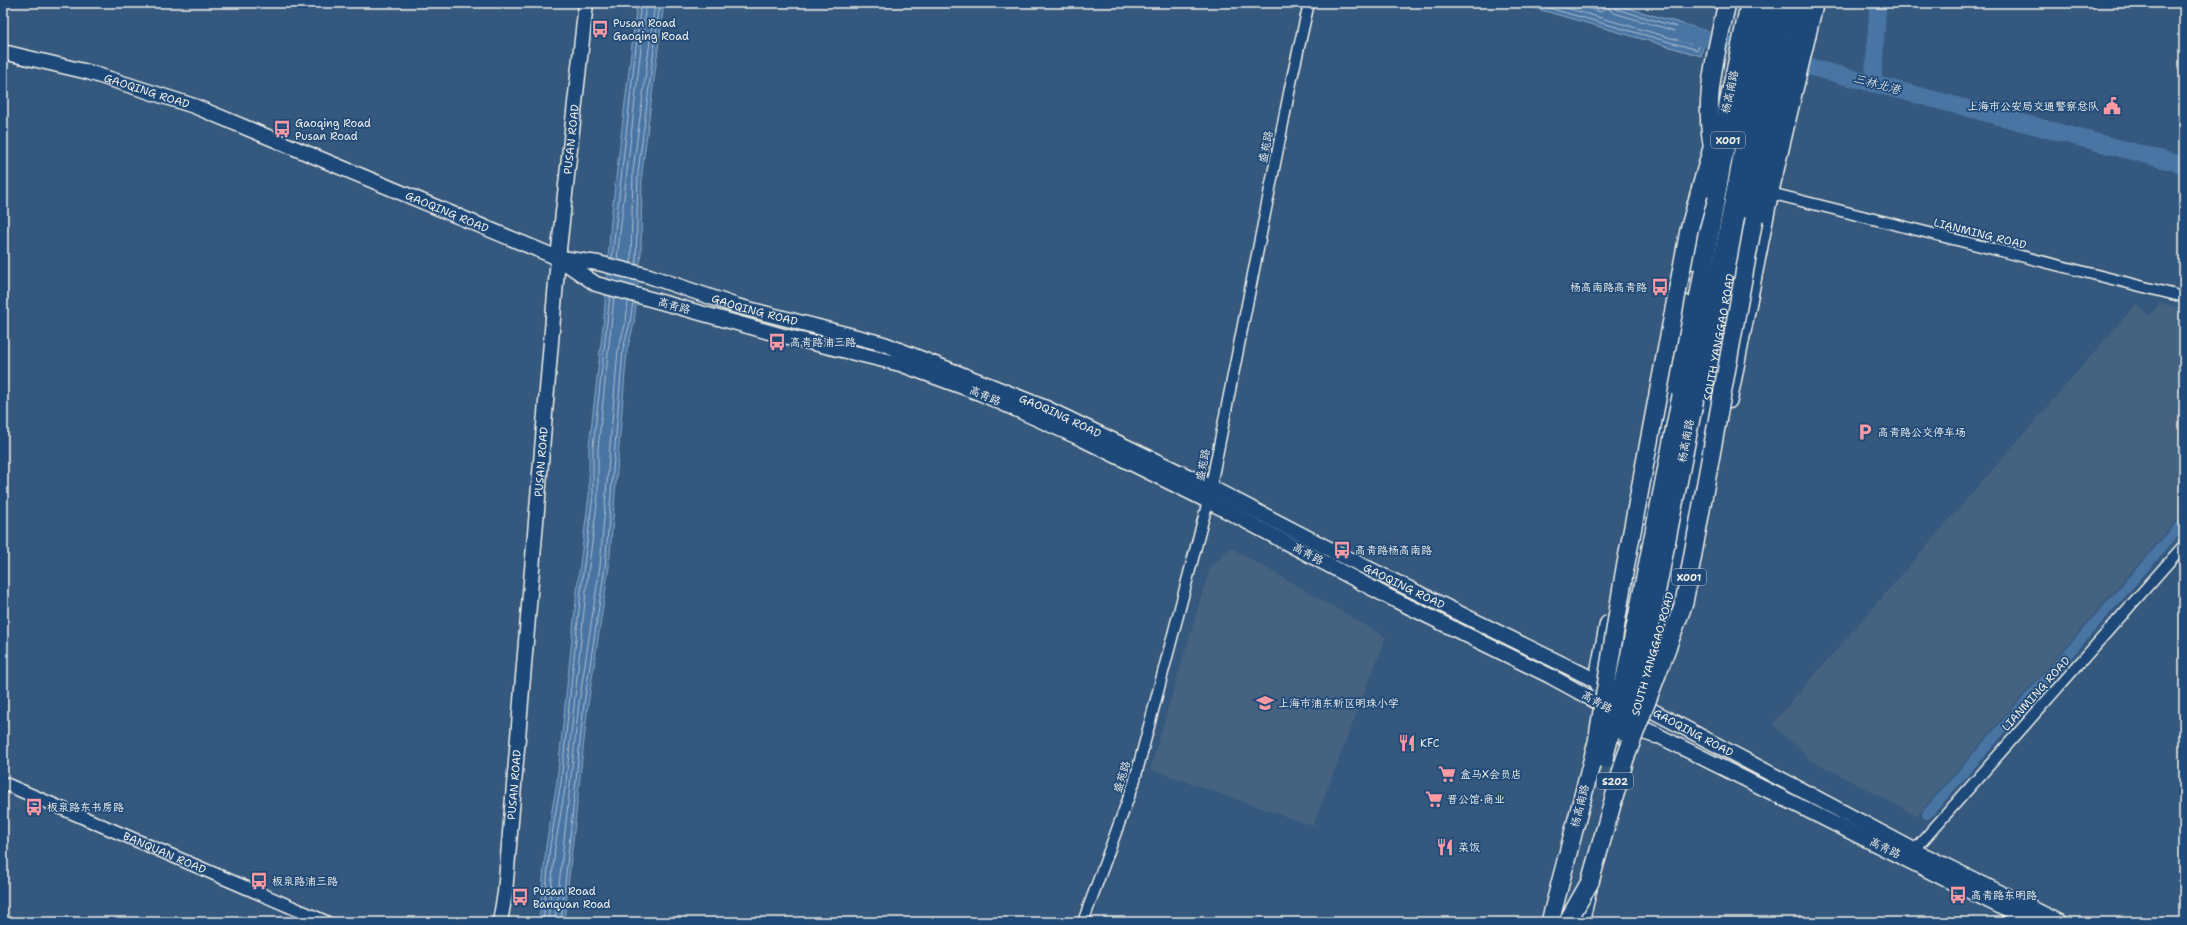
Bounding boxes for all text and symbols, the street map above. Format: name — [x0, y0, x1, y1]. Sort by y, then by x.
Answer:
place label: Pusan Road Gaoqing Road — [613, 16, 689, 44]
bus stop icon: Pusan Road Gaoqing Road — [590, 19, 610, 39]
street label: 杨高南路 — [1718, 69, 1742, 115]
street label: GAOQING ROAD — [102, 70, 191, 112]
water label: 三林北港 — [1852, 70, 1903, 98]
public building icon: 上海市公安局交通警察总队 — [2102, 96, 2122, 116]
place label: 上海市公安局交通警察总队 — [1967, 99, 2099, 114]
street label: PUSAN ROAD — [560, 104, 582, 175]
place label: Gaoqing Road Pusan Road — [295, 116, 371, 144]
bus stop icon: Gaoqing Road Pusan Road — [272, 119, 292, 139]
street label: 盛苑路 — [1255, 129, 1277, 165]
road number: X001 — [1711, 132, 1745, 148]
street label: GAOQING ROAD — [403, 188, 491, 236]
street label: LIANMING ROAD — [1932, 215, 2028, 253]
street label: SOUTH YANGGAO ROAD — [1700, 273, 1738, 402]
bus stop icon: 杨高南路高青路 — [1650, 277, 1670, 297]
place label: 杨高南路高青路 — [1570, 280, 1647, 295]
street label: GAOQING ROAD — [710, 290, 799, 329]
street label: 高青路 — [656, 294, 692, 318]
bus stop icon: 高青路浦三路 — [767, 332, 787, 352]
place label: 高青路浦三路 — [790, 335, 856, 350]
street label: 高青路 — [967, 383, 1003, 409]
street label: GAOQING ROAD — [1017, 390, 1104, 441]
street label: 杨高南路 — [1674, 418, 1698, 464]
parking icon: 高青路公交停车场 — [1855, 422, 1875, 442]
place label: 高青路公交停车场 — [1878, 425, 1966, 440]
street label: PUSAN ROAD — [531, 426, 551, 498]
street label: 盛苑路 — [1192, 447, 1214, 483]
street label: 高青路 — [1290, 540, 1326, 568]
bus stop icon: 高青路杨高南路 — [1332, 540, 1352, 560]
place label: 高青路杨高南路 — [1355, 543, 1432, 558]
street label: GAOQING ROAD — [1361, 560, 1447, 612]
road number: X001 — [1672, 569, 1706, 585]
street label: SOUTH YANGGAO ROAD — [1628, 590, 1678, 718]
street label: LIANMING ROAD — [1999, 654, 2073, 734]
street label: 高青路 — [1579, 687, 1615, 717]
school or university icon: 上海市浦东新区明珠小学 — [1255, 693, 1275, 713]
place label: 上海市浦东新区明珠小学 — [1278, 696, 1399, 711]
street label: GAOQING ROAD — [1651, 705, 1736, 760]
restaurant icon: KFC — [1397, 733, 1417, 753]
place label: KFC — [1420, 736, 1440, 751]
street label: PUSAN ROAD — [504, 749, 524, 821]
street label: 盛苑路 — [1110, 759, 1134, 795]
supermarket icon: 盒马X会员店 — [1437, 764, 1457, 784]
place label: 盒马X会员店 — [1460, 767, 1522, 782]
road number: S202 — [1597, 773, 1633, 789]
street label: 杨高南路 — [1567, 783, 1593, 829]
supermarket icon: 晋公馆·商业 — [1424, 789, 1444, 809]
place label: 晋公馆·商业 — [1447, 792, 1505, 807]
bus stop icon: 板泉路东书房路 — [24, 797, 44, 817]
place label: 板泉路东书房路 — [47, 800, 124, 815]
street label: BANQUAN ROAD — [121, 828, 208, 877]
street label: 高青路 — [1867, 834, 1903, 862]
restaurant icon: 菜饭 — [1435, 837, 1455, 857]
place label: 菜饭 — [1458, 840, 1480, 855]
bus stop icon: 板泉路浦三路 — [249, 871, 269, 891]
place label: 板泉路浦三路 — [272, 874, 338, 889]
place label: Pusan Road Banquan Road — [533, 884, 611, 912]
bus stop icon: 高青路东明路 — [1948, 885, 1968, 905]
bus stop icon: Pusan Road Banquan Road — [510, 887, 530, 907]
place label: 高青路东明路 — [1971, 888, 2037, 903]

